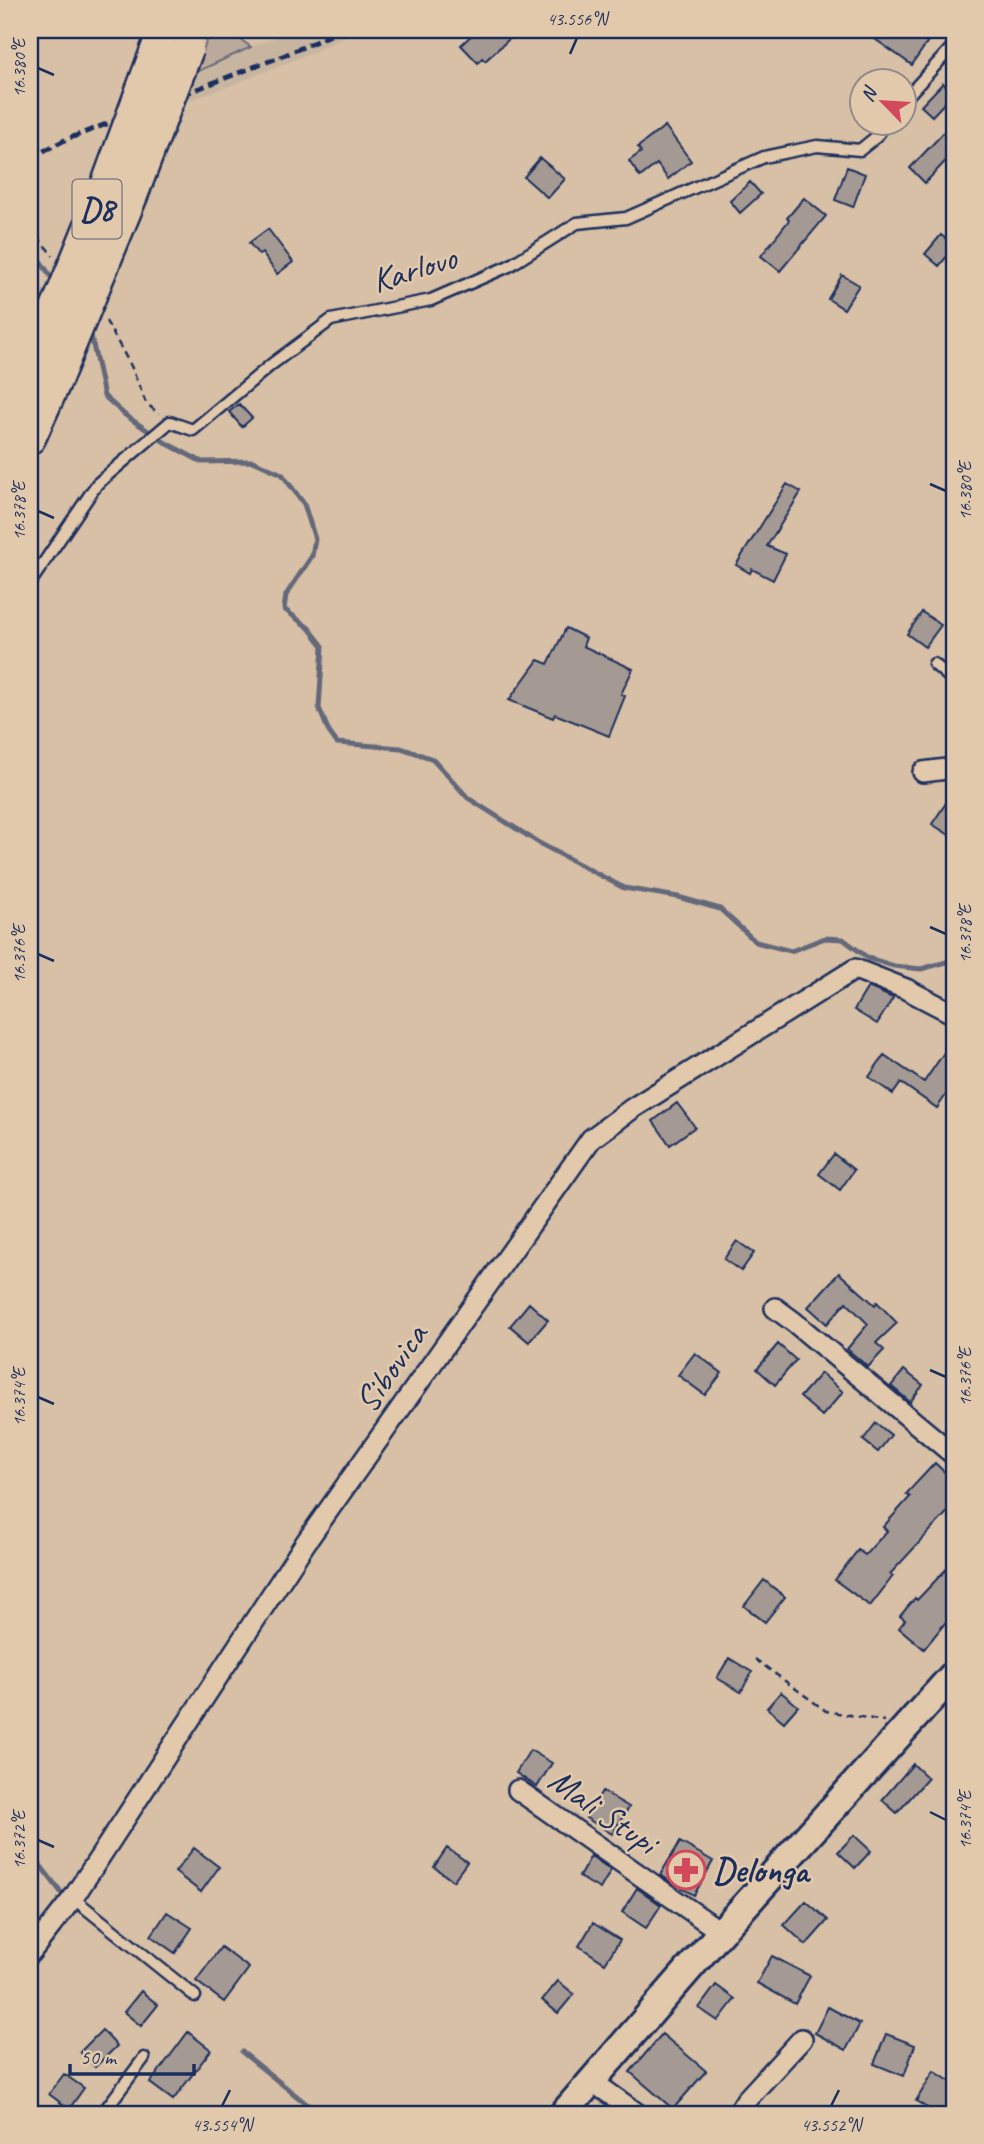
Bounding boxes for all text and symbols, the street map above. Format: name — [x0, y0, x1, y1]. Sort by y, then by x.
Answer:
text: 43.556°N — [547, 8, 610, 30]
text: 16.380°E — [8, 36, 30, 97]
north arrow — [848, 66, 918, 136]
text: N — [855, 82, 883, 106]
road number: D8 — [72, 180, 122, 238]
street label: Karlovo — [366, 234, 463, 303]
text: 16.380°E — [954, 459, 976, 520]
text: 16.378°E — [8, 479, 30, 540]
text: 16.378°E — [954, 902, 976, 963]
text: 16.376°E — [8, 922, 30, 983]
street label: Sibovica — [344, 1313, 439, 1421]
text: 16.376°E — [954, 1345, 976, 1406]
text: 16.374°E — [8, 1365, 30, 1426]
street label: Mali Stupi — [540, 1757, 670, 1867]
text: 16.374°E — [954, 1788, 976, 1849]
text: 16.372°E — [8, 1808, 30, 1869]
place label: Delonga — [713, 1848, 812, 1893]
pharmacy icon: Delonga — [665, 1849, 707, 1891]
scale bar — [70, 2032, 194, 2076]
text: 50 m — [80, 2044, 118, 2070]
text: 43.554°N — [192, 2114, 255, 2136]
text: 43.552°N — [801, 2114, 864, 2136]

